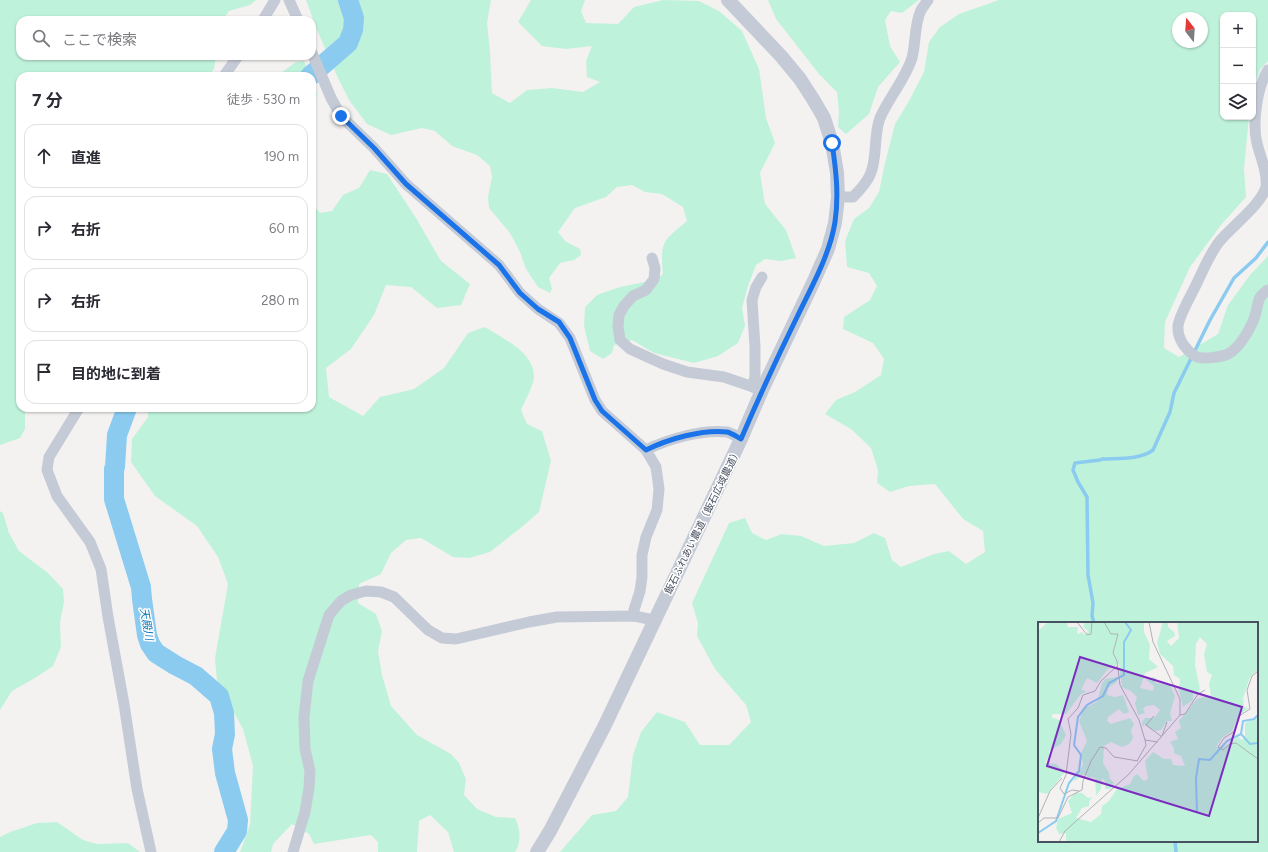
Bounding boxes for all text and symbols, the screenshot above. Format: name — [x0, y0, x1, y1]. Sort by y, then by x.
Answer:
north arrow — [1172, 12, 1208, 48]
map controls — [1220, 12, 1256, 120]
button: + — [1220, 12, 1256, 48]
search box — [16, 16, 316, 60]
icon: search — [30, 27, 52, 49]
text: ここで検索 — [62, 31, 137, 49]
button: − — [1220, 48, 1256, 84]
button: layers — [1220, 84, 1256, 120]
text: 7 分 — [32, 90, 63, 110]
text: 徒歩 · 530 m — [227, 92, 300, 107]
route end — [332, 107, 350, 125]
route start — [823, 134, 841, 152]
icon: ahead — [33, 145, 55, 167]
text: 直進 — [71, 149, 101, 167]
text: 190 m — [264, 149, 299, 164]
icon: right — [33, 217, 55, 239]
text: 右折 — [71, 221, 101, 239]
text: 60 m — [269, 221, 299, 236]
icon: right — [33, 289, 55, 311]
text: 右折 — [71, 293, 101, 311]
text: 280 m — [261, 293, 299, 308]
icon: arrive — [33, 361, 55, 383]
text: 目的地に到着 — [71, 365, 161, 383]
street label: 飯石ふれあい農道（飯石広域農道） — [662, 446, 743, 596]
water label: 天殿川 — [137, 607, 156, 642]
inset map — [1038, 622, 1258, 842]

